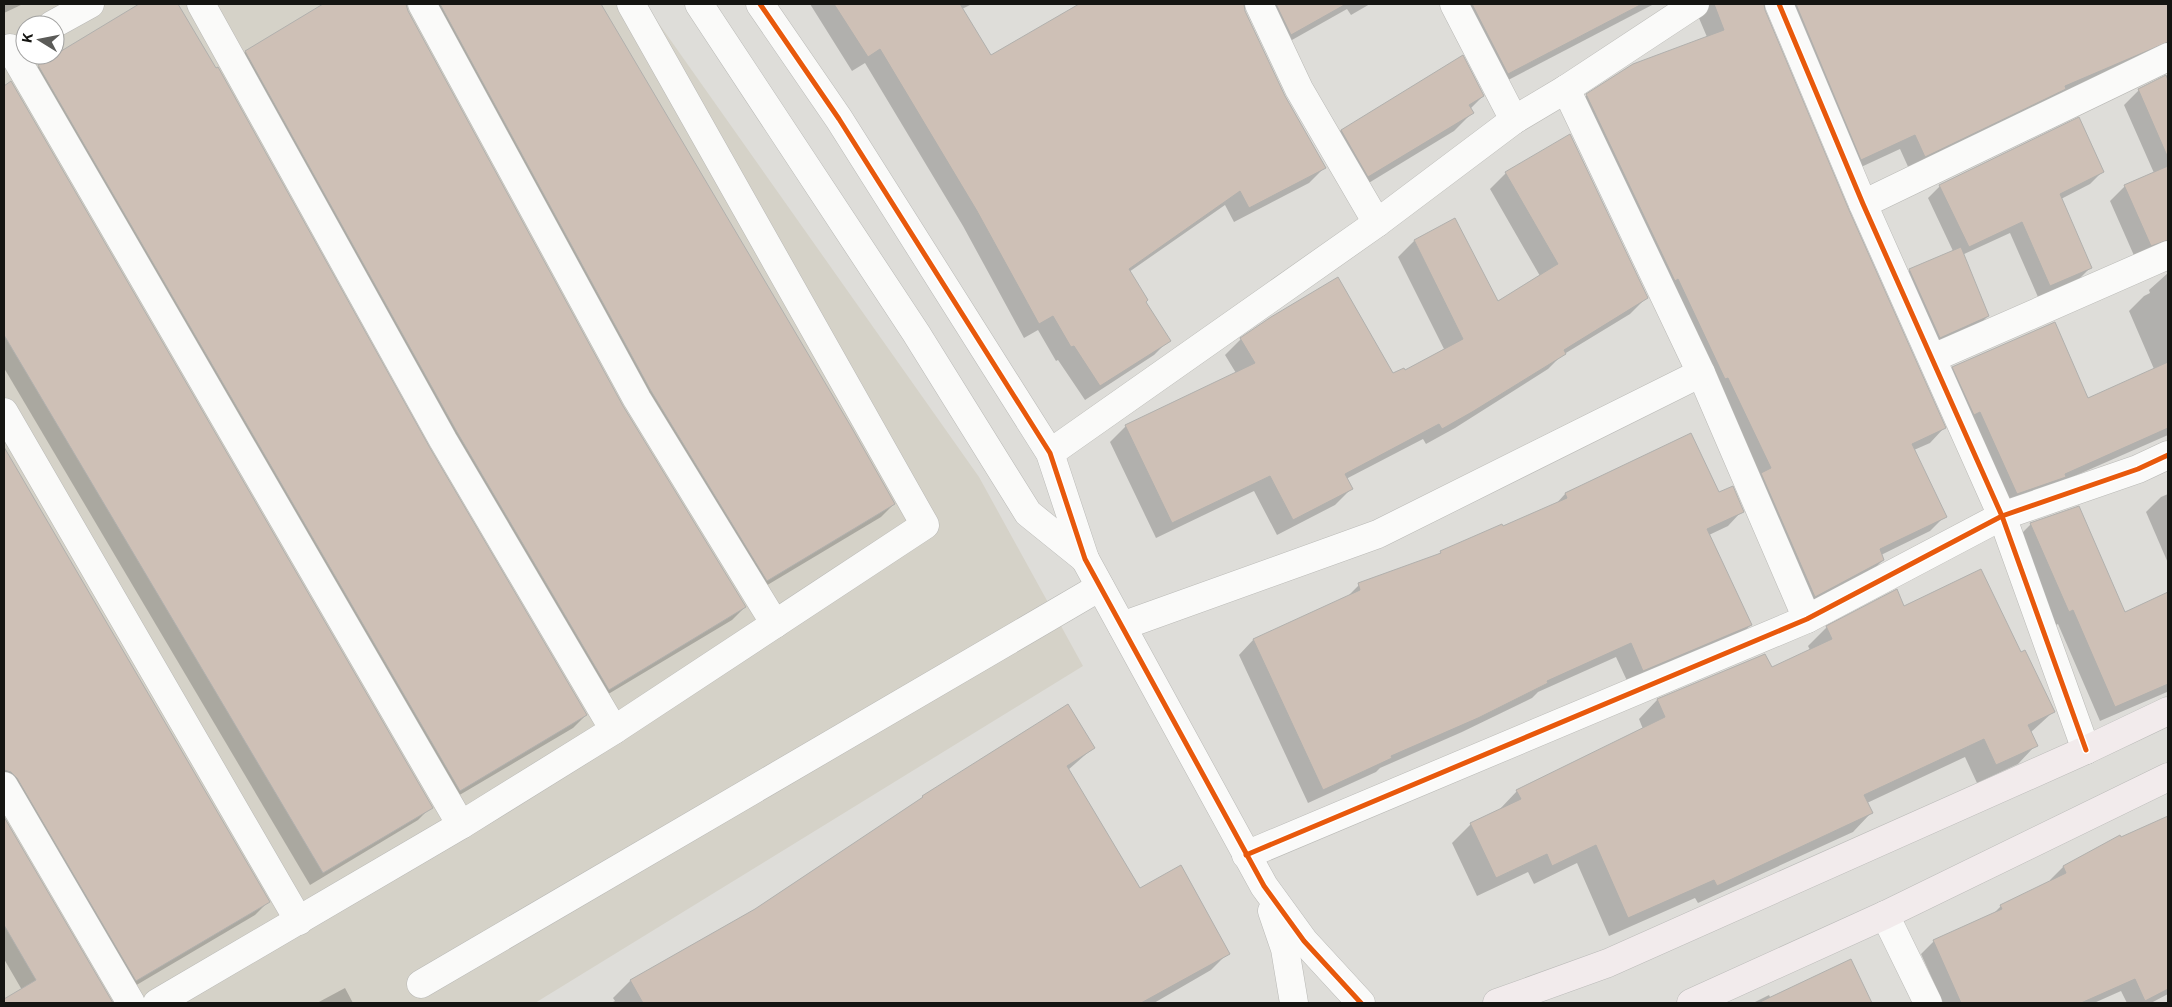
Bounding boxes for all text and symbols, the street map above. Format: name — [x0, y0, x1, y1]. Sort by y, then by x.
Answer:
north arrow — [15, 15, 65, 65]
text: K — [17, 31, 37, 44]

